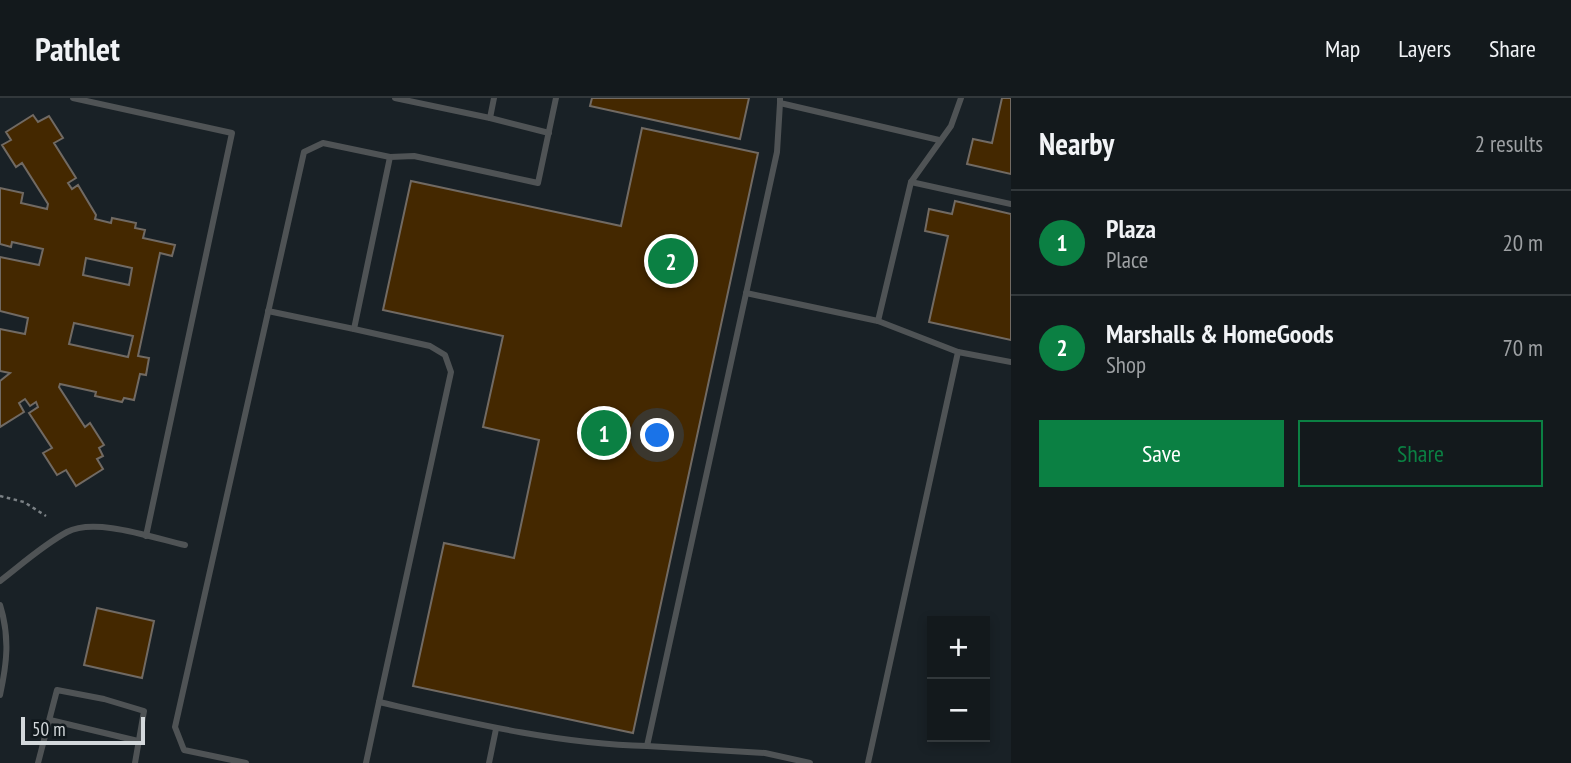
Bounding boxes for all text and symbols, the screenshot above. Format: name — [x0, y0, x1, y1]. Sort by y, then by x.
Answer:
text: Pathlet — [35, 27, 120, 70]
text: Map — [1325, 33, 1360, 64]
text: Layers — [1398, 33, 1451, 64]
text: Share — [1489, 33, 1536, 64]
text: Nearby — [1039, 124, 1114, 163]
text: 2 results — [1475, 129, 1543, 158]
text: Plaza — [1106, 212, 1156, 245]
text: 1 — [1057, 228, 1068, 257]
text: 20 m — [1502, 228, 1543, 257]
pin: 2 — [648, 235, 694, 287]
text: Place — [1106, 245, 1148, 274]
text: Marshalls & HomeGoods — [1106, 317, 1334, 350]
text: 2 — [1057, 333, 1068, 362]
text: 70 m — [1502, 333, 1543, 362]
text: Shop — [1106, 350, 1146, 379]
pin: 1 — [581, 407, 627, 459]
your location — [640, 418, 674, 452]
button: Save — [1039, 420, 1284, 487]
button: Share — [1298, 420, 1543, 487]
map controls — [927, 616, 990, 742]
button: + — [927, 616, 990, 679]
button: − — [927, 679, 990, 742]
scale bar — [21, 714, 145, 746]
text: 50 m — [32, 717, 66, 741]

